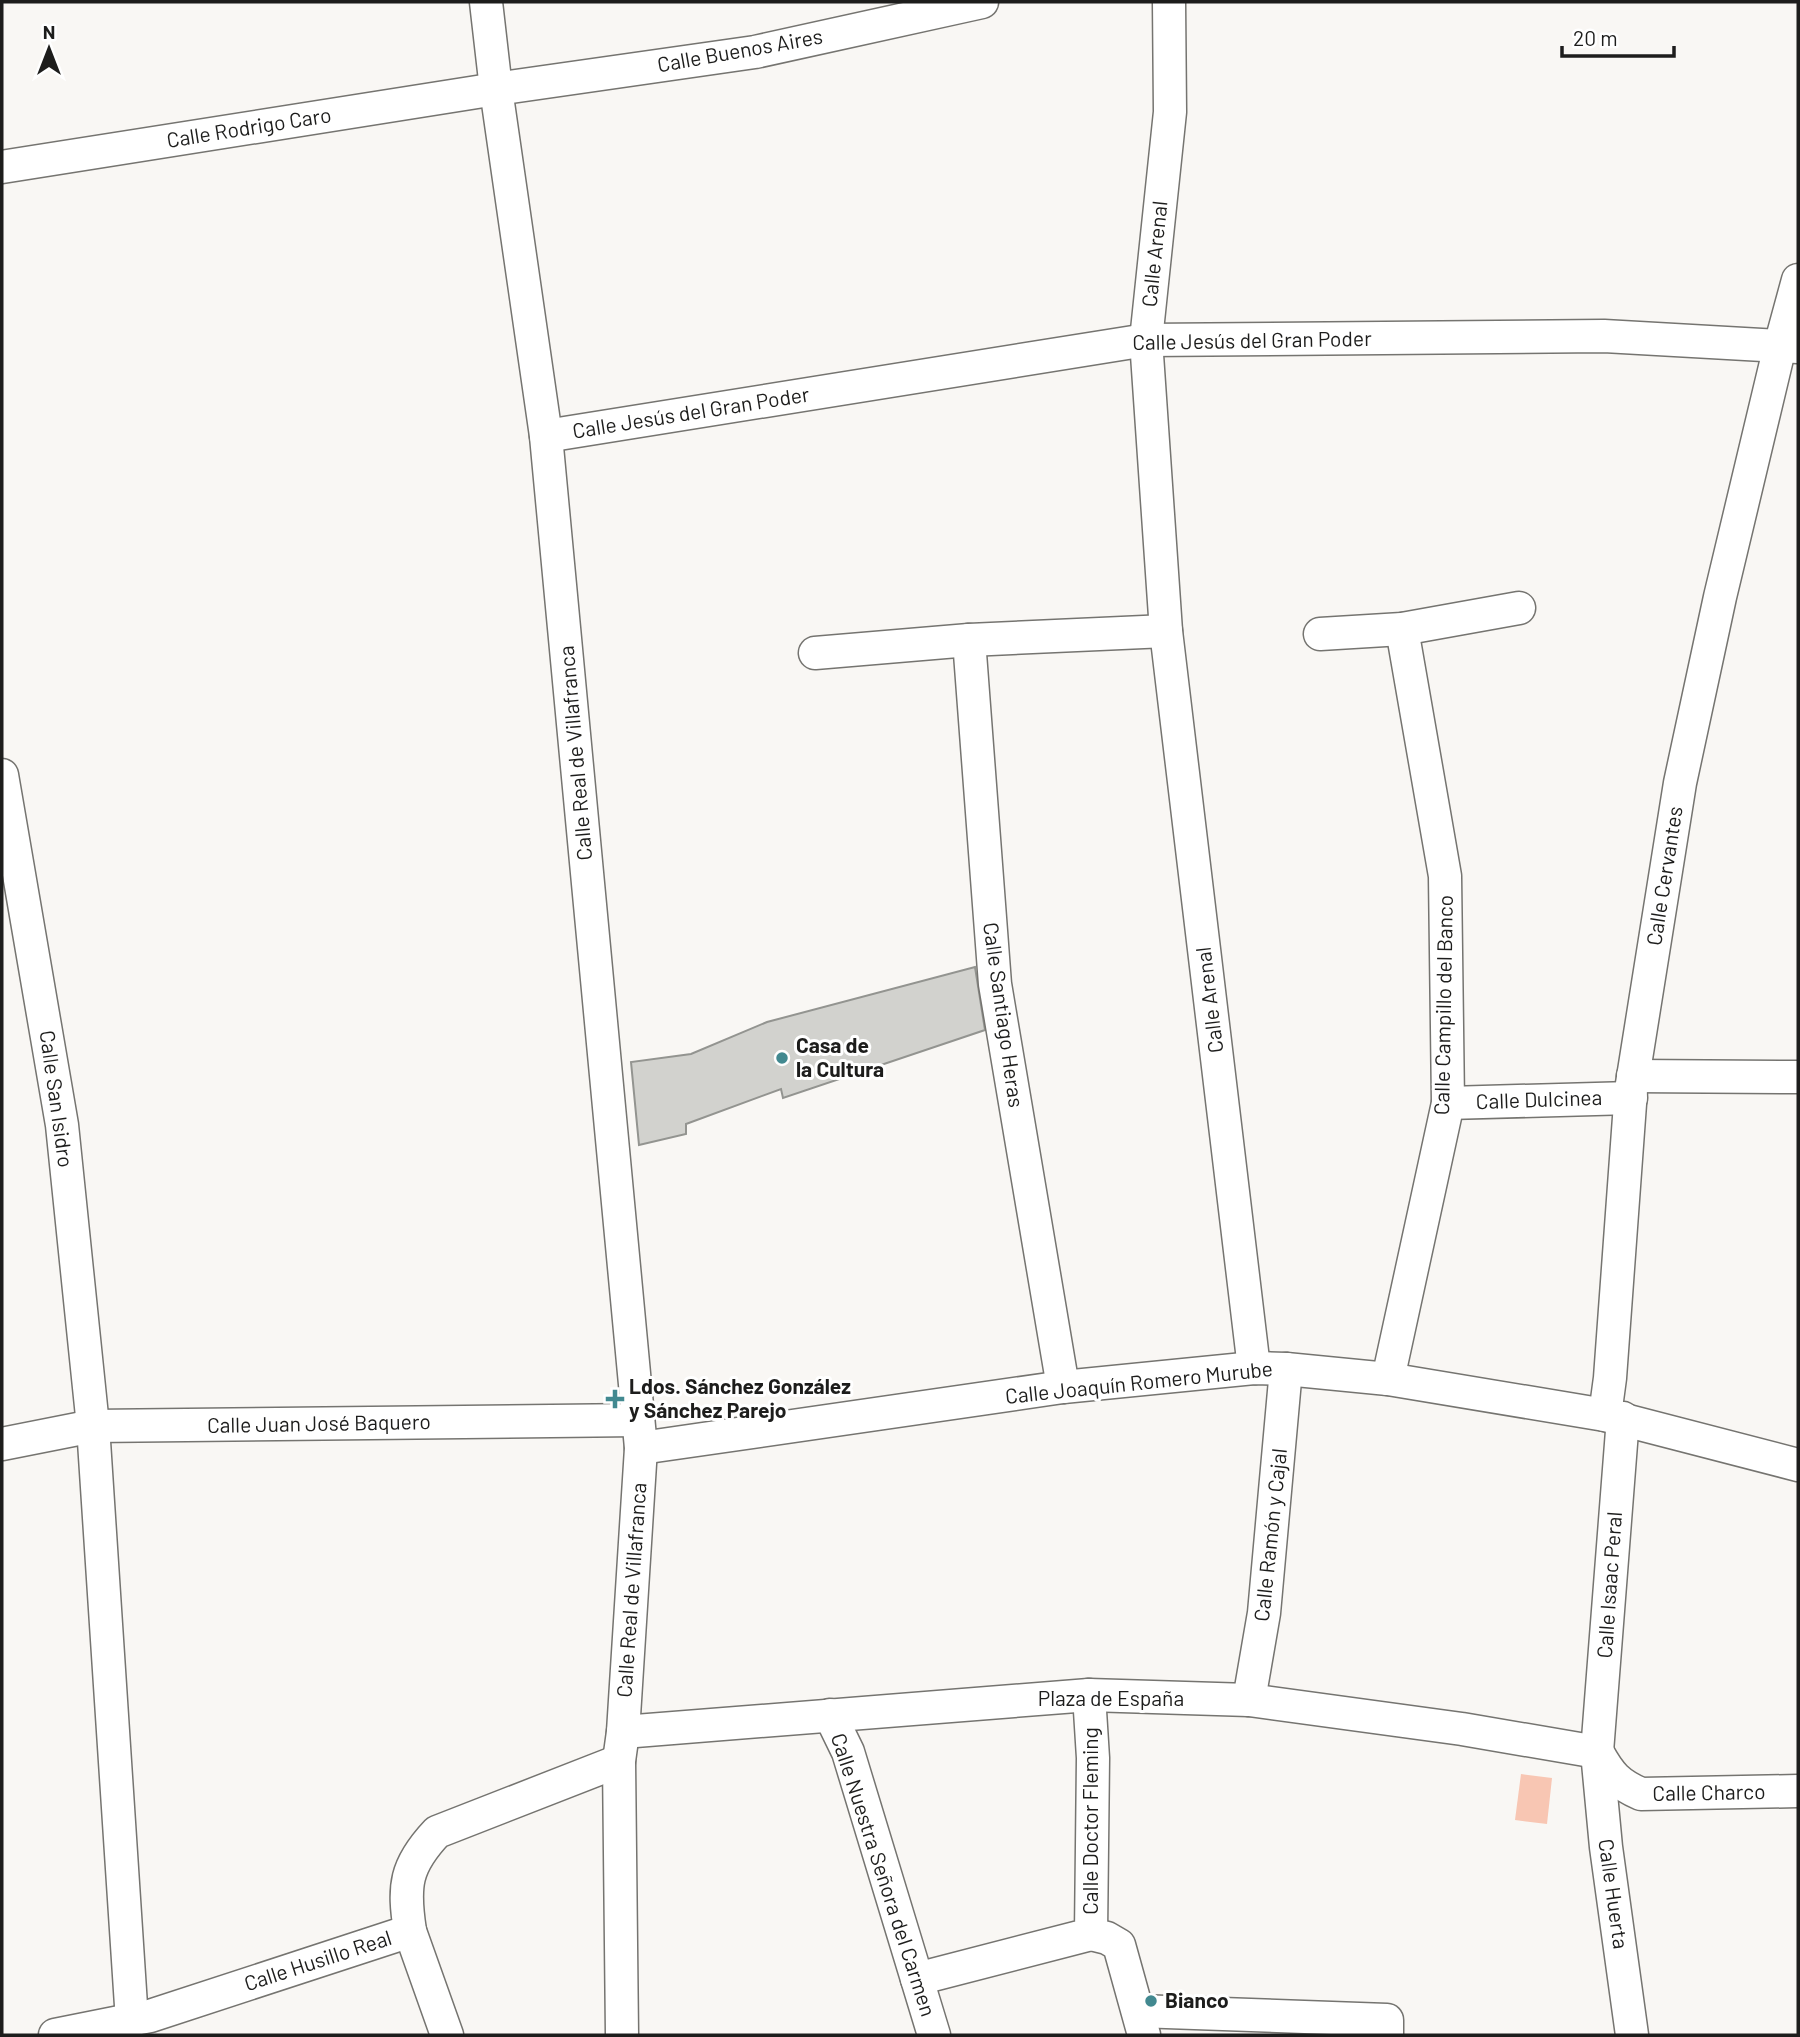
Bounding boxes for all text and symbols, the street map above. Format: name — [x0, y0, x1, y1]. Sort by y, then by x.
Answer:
north arrow — [14, 14, 84, 84]
scale bar — [1562, 14, 1674, 58]
text: N — [43, 20, 55, 43]
street label: Calle Buenos Aires — [655, 23, 824, 76]
text: 20 m — [1573, 25, 1618, 50]
street label: Calle Rodrigo Caro — [165, 101, 333, 152]
street label: Calle Arenal — [1135, 199, 1172, 308]
street label: Calle Jesús del Gran Poder — [1132, 325, 1372, 354]
street label: Calle Jesús del Gran Poder — [571, 380, 811, 443]
street label: Calle Real de Villafranca — [553, 645, 596, 862]
street label: Calle Cervantes — [1640, 804, 1687, 947]
street label: Calle Campillo del Banco — [1428, 895, 1457, 1115]
street label: Calle Santiago Heras — [979, 921, 1030, 1109]
street label: Calle Arenal — [1190, 946, 1227, 1055]
street label: Calle San Isidro — [35, 1029, 79, 1169]
place label: Casa de la Cultura — [796, 1032, 884, 1081]
marker: Casa de la Cultura — [774, 1050, 790, 1066]
street label: Calle Dulcinea — [1475, 1084, 1603, 1113]
street label: Calle Joaquín Romero Murube — [1004, 1355, 1274, 1408]
place label: Ldos. Sánchez González y Sánchez Parejo — [629, 1373, 851, 1422]
marker: Ldos. Sánchez González y Sánchez Parejo — [607, 1391, 623, 1407]
street label: Calle Juan José Baquero — [207, 1408, 431, 1437]
street label: Calle Ramón y Cajal — [1248, 1447, 1291, 1623]
street label: Calle Real de Villafranca — [611, 1482, 650, 1698]
street label: Calle Isaac Peral — [1591, 1511, 1626, 1659]
street label: Plaza de España — [1038, 1685, 1184, 1710]
street label: Calle Doctor Fleming — [1077, 1727, 1102, 1915]
street label: Calle Nuestra Señora del Carmen — [827, 1730, 942, 2019]
street label: Calle Charco — [1652, 1778, 1766, 1805]
street label: Calle Huerta — [1594, 1837, 1635, 1950]
street label: Calle Husillo Real — [241, 1924, 394, 1995]
place label: Bianco — [1165, 1987, 1229, 2012]
marker: Bianco — [1143, 1993, 1159, 2009]

